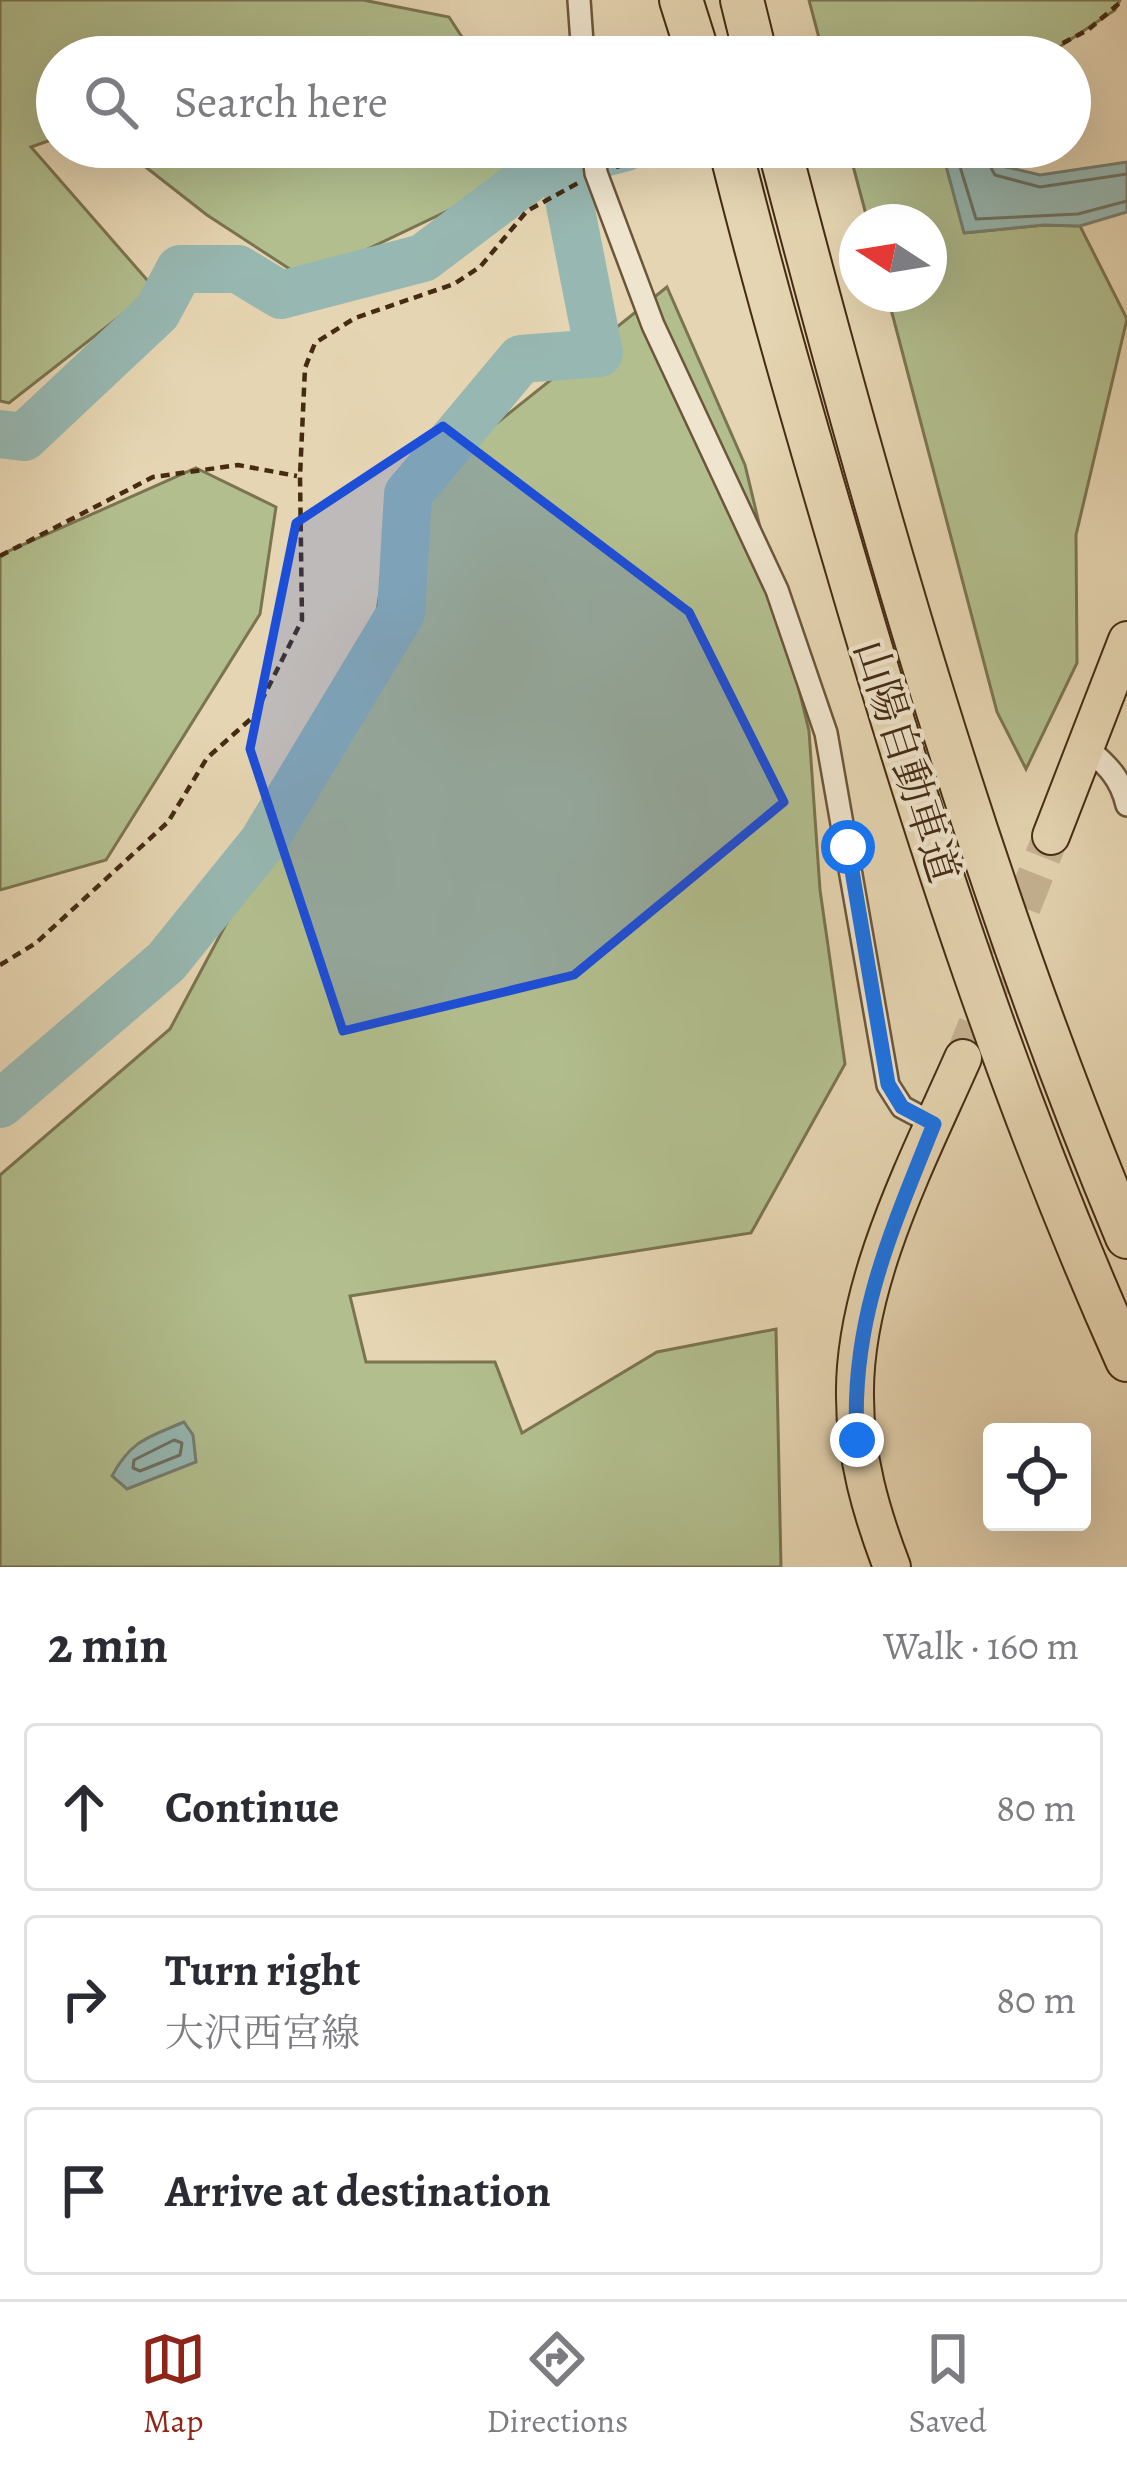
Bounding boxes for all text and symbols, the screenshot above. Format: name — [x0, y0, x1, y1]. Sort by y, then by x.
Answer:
search box — [36, 36, 1091, 168]
icon: search — [78, 69, 144, 135]
text: Search here — [174, 71, 388, 133]
north arrow — [839, 204, 947, 312]
street label: 山陽自動車道 — [841, 632, 973, 890]
route start — [821, 820, 875, 874]
route end — [830, 1413, 884, 1467]
map controls — [983, 1423, 1091, 1531]
button: locate — [983, 1423, 1091, 1531]
text: 2 min — [48, 1610, 168, 1680]
text: Walk · 160 m — [883, 1619, 1079, 1672]
icon: ahead — [51, 1774, 117, 1840]
text: Continue — [165, 1776, 339, 1838]
text: 80 m — [996, 1781, 1076, 1834]
text: Turn right — [165, 1939, 360, 2001]
icon: right — [51, 1966, 117, 2032]
text: 80 m — [996, 1973, 1076, 2026]
text: 大沢西宮線 — [165, 2006, 360, 2059]
icon: arrive — [51, 2158, 117, 2224]
text: Arrive at destination — [165, 2160, 551, 2222]
tab: Map — [140, 2326, 206, 2443]
tab: Directions — [487, 2326, 628, 2443]
tab: Saved — [909, 2326, 987, 2443]

